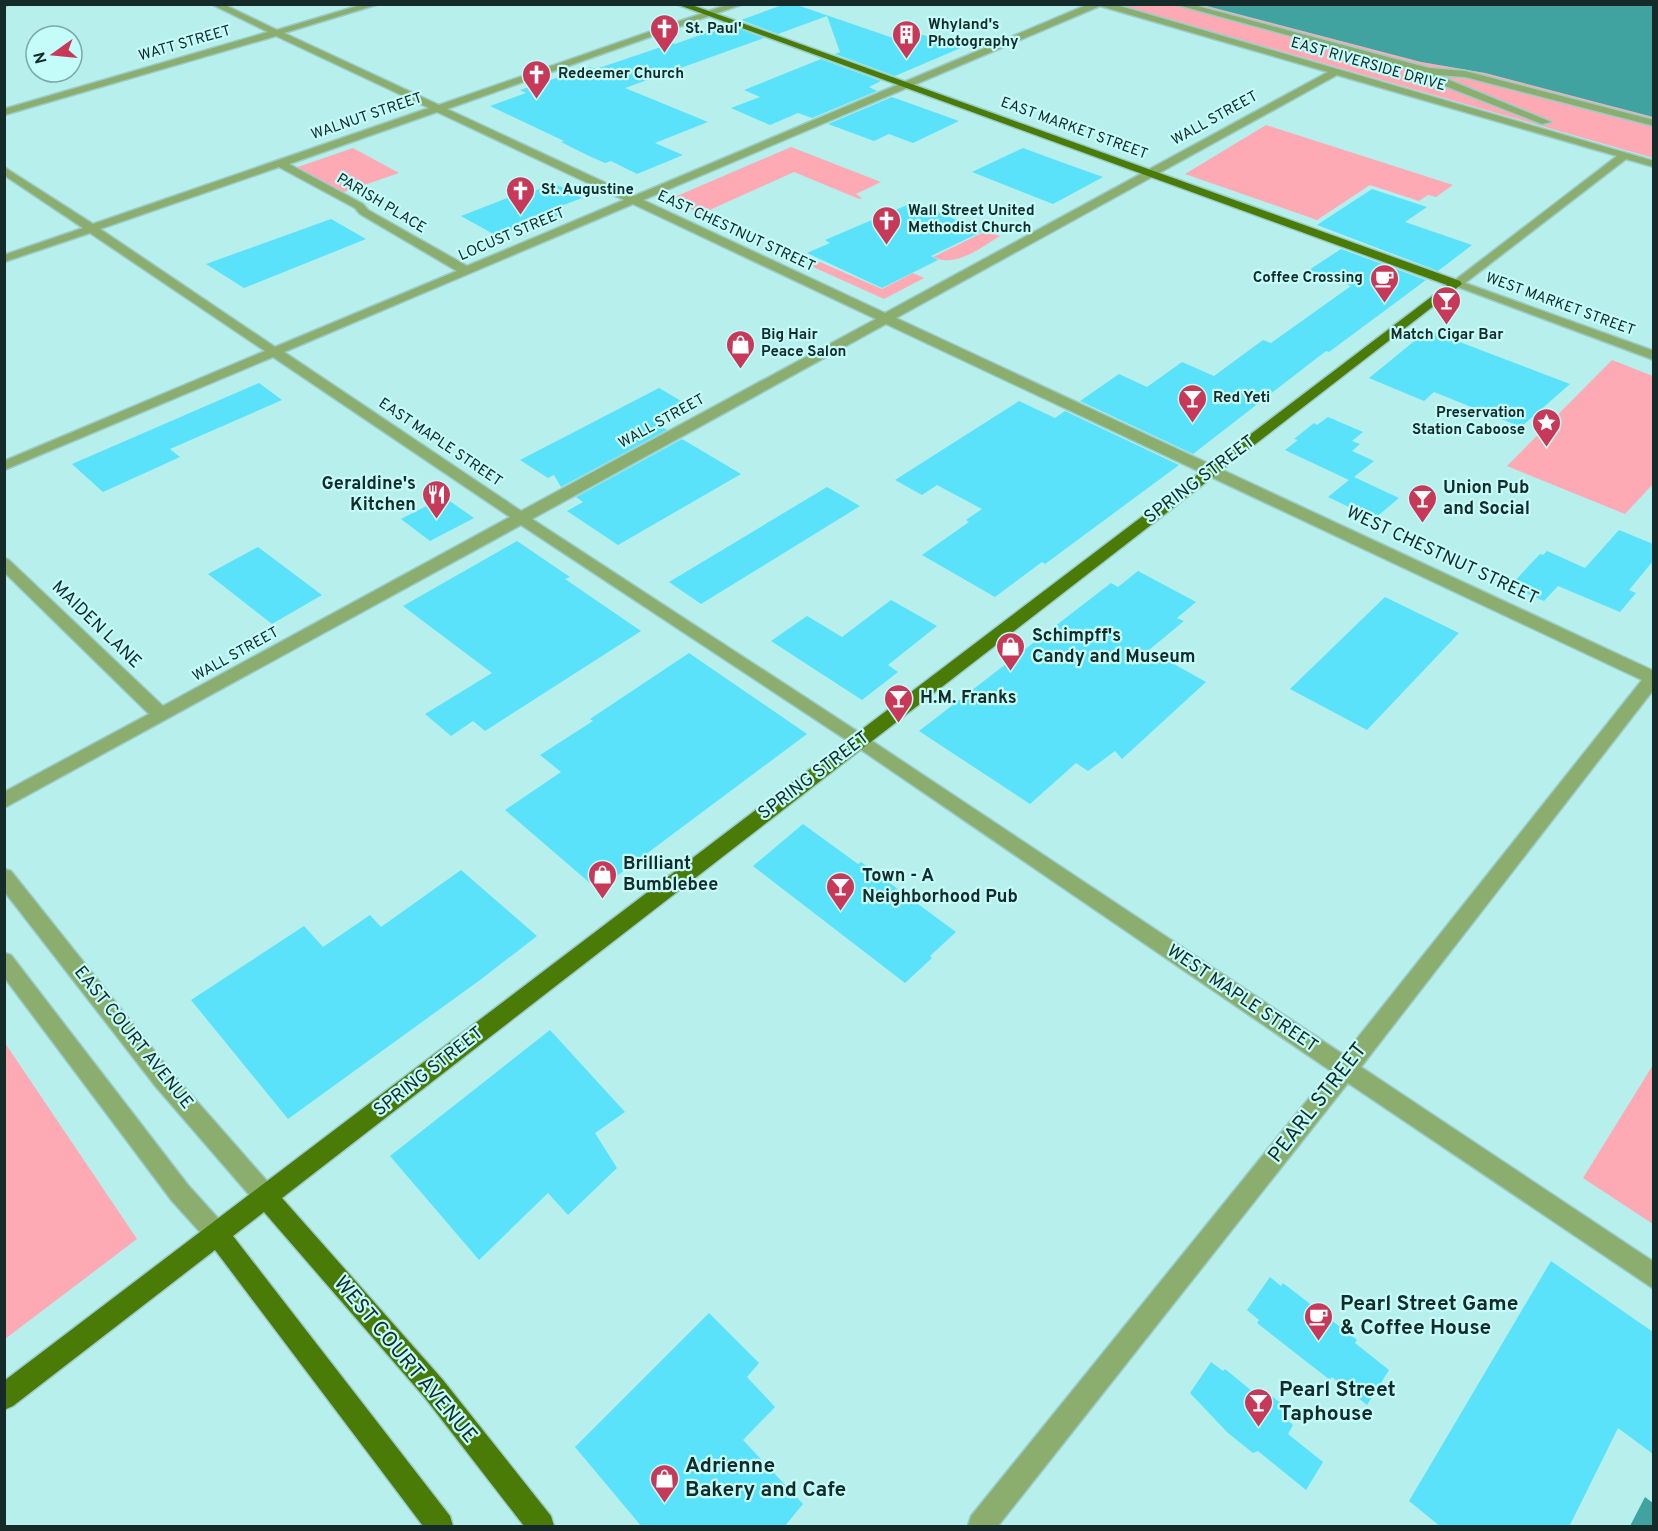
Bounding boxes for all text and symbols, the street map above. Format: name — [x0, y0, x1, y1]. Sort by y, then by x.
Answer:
church icon: St. Paul' — [648, 13, 680, 55]
place label: Whyland's Photography — [928, 16, 1019, 52]
building icon: Whyland's Photography — [891, 18, 923, 60]
place label: St. Paul' — [685, 20, 742, 39]
street label: WATT STREET — [137, 22, 233, 66]
north arrow — [24, 24, 84, 84]
street label: EAST RIVERSIDE DRIVE — [1288, 34, 1448, 96]
text: N — [30, 49, 53, 66]
church icon: Redeemer Church — [521, 58, 553, 100]
place label: Redeemer Church — [558, 65, 684, 84]
street label: WALL STREET — [1169, 87, 1261, 151]
street label: WALNUT STREET — [309, 89, 425, 145]
street label: EAST MARKET STREET — [998, 93, 1150, 165]
street label: PARISH PLACE — [333, 170, 429, 238]
church icon: St. Augustine — [504, 174, 536, 216]
place label: St. Augustine — [541, 181, 634, 200]
street label: EAST CHESTNUT STREET — [654, 187, 818, 277]
place label: Wall Street United Methodist Church — [908, 202, 1035, 238]
street label: LOCUST STREET — [456, 204, 568, 266]
church icon: Wall Street United Methodist Church — [871, 204, 903, 246]
cafe icon: Coffee Crossing — [1368, 262, 1400, 304]
place label: Coffee Crossing — [1253, 269, 1363, 288]
street label: WEST MARKET STREET — [1483, 269, 1637, 341]
bar icon: Match Cigar Bar — [1431, 284, 1463, 326]
place label: Big Hair Peace Salon — [761, 326, 846, 362]
place label: Match Cigar Bar — [1391, 326, 1504, 345]
shop icon: Big Hair Peace Salon — [724, 328, 756, 370]
bar icon: Red Yeti — [1176, 382, 1208, 424]
place label: Red Yeti — [1213, 389, 1270, 408]
street label: WALL STREET — [616, 390, 708, 454]
street label: EAST MAPLE STREET — [374, 395, 506, 491]
place label: Preservation Station Caboose — [1412, 404, 1525, 440]
place icon: Preservation Station Caboose — [1530, 406, 1562, 448]
street label: SPRING STREET — [1140, 431, 1260, 529]
place label: Geraldine's Kitchen — [322, 473, 416, 517]
place label: Union Pub and Social — [1443, 477, 1530, 521]
restaurant icon: Geraldine's Kitchen — [421, 478, 453, 520]
bar icon: Union Pub and Social — [1406, 482, 1438, 524]
street label: WEST CHESTNUT STREET — [1342, 501, 1542, 611]
street label: MAIDEN LANE — [46, 576, 146, 674]
street label: WALL STREET — [190, 623, 282, 687]
place label: Schimpff's Candy and Museum — [1032, 625, 1196, 669]
shop icon: Schimpff's Candy and Museum — [995, 630, 1027, 672]
bar icon: H.M. Franks — [883, 682, 915, 724]
place label: H.M. Franks — [920, 687, 1017, 710]
street label: SPRING STREET — [754, 727, 874, 825]
place label: Brilliant Bumblebee — [623, 853, 718, 897]
shop icon: Brilliant Bumblebee — [586, 858, 618, 900]
place label: Town - A Neighborhood Pub — [862, 865, 1018, 909]
bar icon: Town - A Neighborhood Pub — [825, 870, 857, 912]
street label: WEST MAPLE STREET — [1162, 940, 1322, 1058]
street label: EAST COURT AVENUE — [68, 962, 198, 1114]
street label: SPRING STREET — [369, 1022, 489, 1122]
street label: PEARL STREET — [1263, 1037, 1373, 1169]
street label: WEST COURT AVENUE — [327, 1271, 483, 1449]
place label: Pearl Street Game & Coffee House — [1340, 1291, 1518, 1342]
cafe icon: Pearl Street Game & Coffee House — [1303, 1300, 1335, 1342]
place label: Pearl Street Taphouse — [1279, 1377, 1396, 1428]
bar icon: Pearl Street Taphouse — [1242, 1386, 1274, 1428]
place label: Adrienne Bakery and Cafe — [685, 1453, 846, 1504]
shop icon: Adrienne Bakery and Cafe — [648, 1462, 680, 1504]

